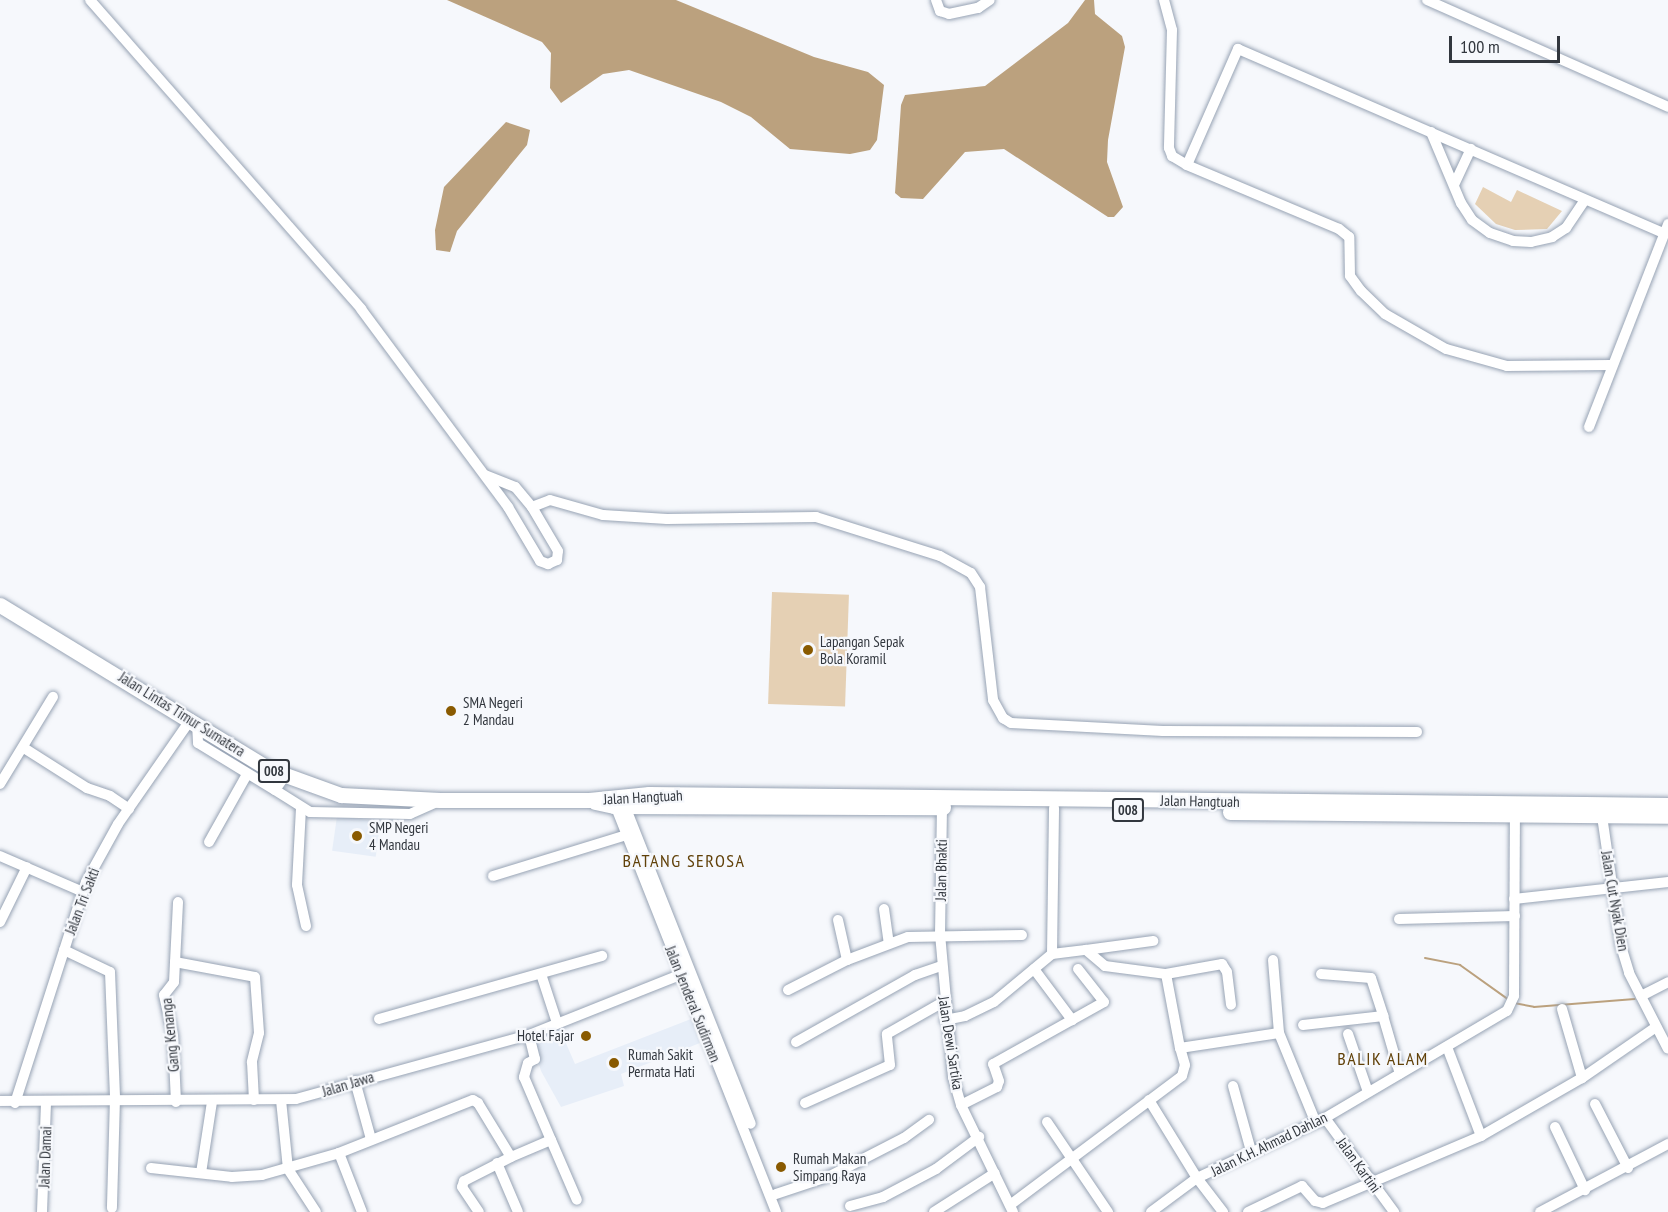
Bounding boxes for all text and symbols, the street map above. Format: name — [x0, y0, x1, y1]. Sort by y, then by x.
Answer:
scale bar — [1452, 24, 1563, 62]
text: 100 m — [1460, 35, 1500, 58]
place label: Lapangan Sepak Bola Koramil — [820, 632, 904, 667]
marker: Lapangan Sepak Bola Koramil — [801, 643, 815, 657]
street label: Jalan Lintas Timur Sumatera — [115, 668, 249, 760]
place label: SMA Negeri 2 Mandau — [463, 693, 523, 728]
marker: SMA Negeri 2 Mandau — [444, 704, 458, 718]
road number: 008 — [258, 760, 290, 782]
street label: Jalan Hangtuah — [603, 786, 683, 808]
street label: Jalan Hangtuah — [1160, 791, 1240, 811]
road number: 008 — [1112, 799, 1144, 821]
place label: SMP Negeri 4 Mandau — [369, 818, 429, 853]
marker: SMP Negeri 4 Mandau — [350, 829, 364, 843]
street label: Jalan Bhakti — [931, 839, 951, 901]
street label: Jalan Cut Nyak Dien — [1597, 849, 1633, 953]
district label: BATANG SEROSA — [622, 850, 746, 872]
street label: Jalan Tri Sakti — [61, 865, 103, 937]
street label: Jalan Jenderal Sudirman — [661, 943, 725, 1065]
street label: Jalan Dewi Sartika — [935, 995, 967, 1091]
street label: Gang Kenanga — [157, 997, 183, 1073]
place label: Hotel Fajar — [517, 1027, 574, 1045]
marker: Hotel Fajar — [579, 1029, 593, 1043]
place label: Rumah Sakit Permata Hati — [628, 1045, 695, 1080]
district label: BALIK ALAM — [1337, 1048, 1429, 1070]
marker: Rumah Sakit Permata Hati — [605, 1054, 623, 1072]
street label: Jalan Jawa — [320, 1068, 376, 1100]
street label: Jalan K.H. Ahmad Dahlan — [1207, 1108, 1331, 1180]
street label: Jalan Damai — [35, 1126, 55, 1188]
street label: Jalan Kartini — [1333, 1134, 1385, 1196]
place label: Rumah Makan Simpang Raya — [793, 1149, 866, 1184]
marker: Rumah Makan Simpang Raya — [774, 1160, 788, 1174]

